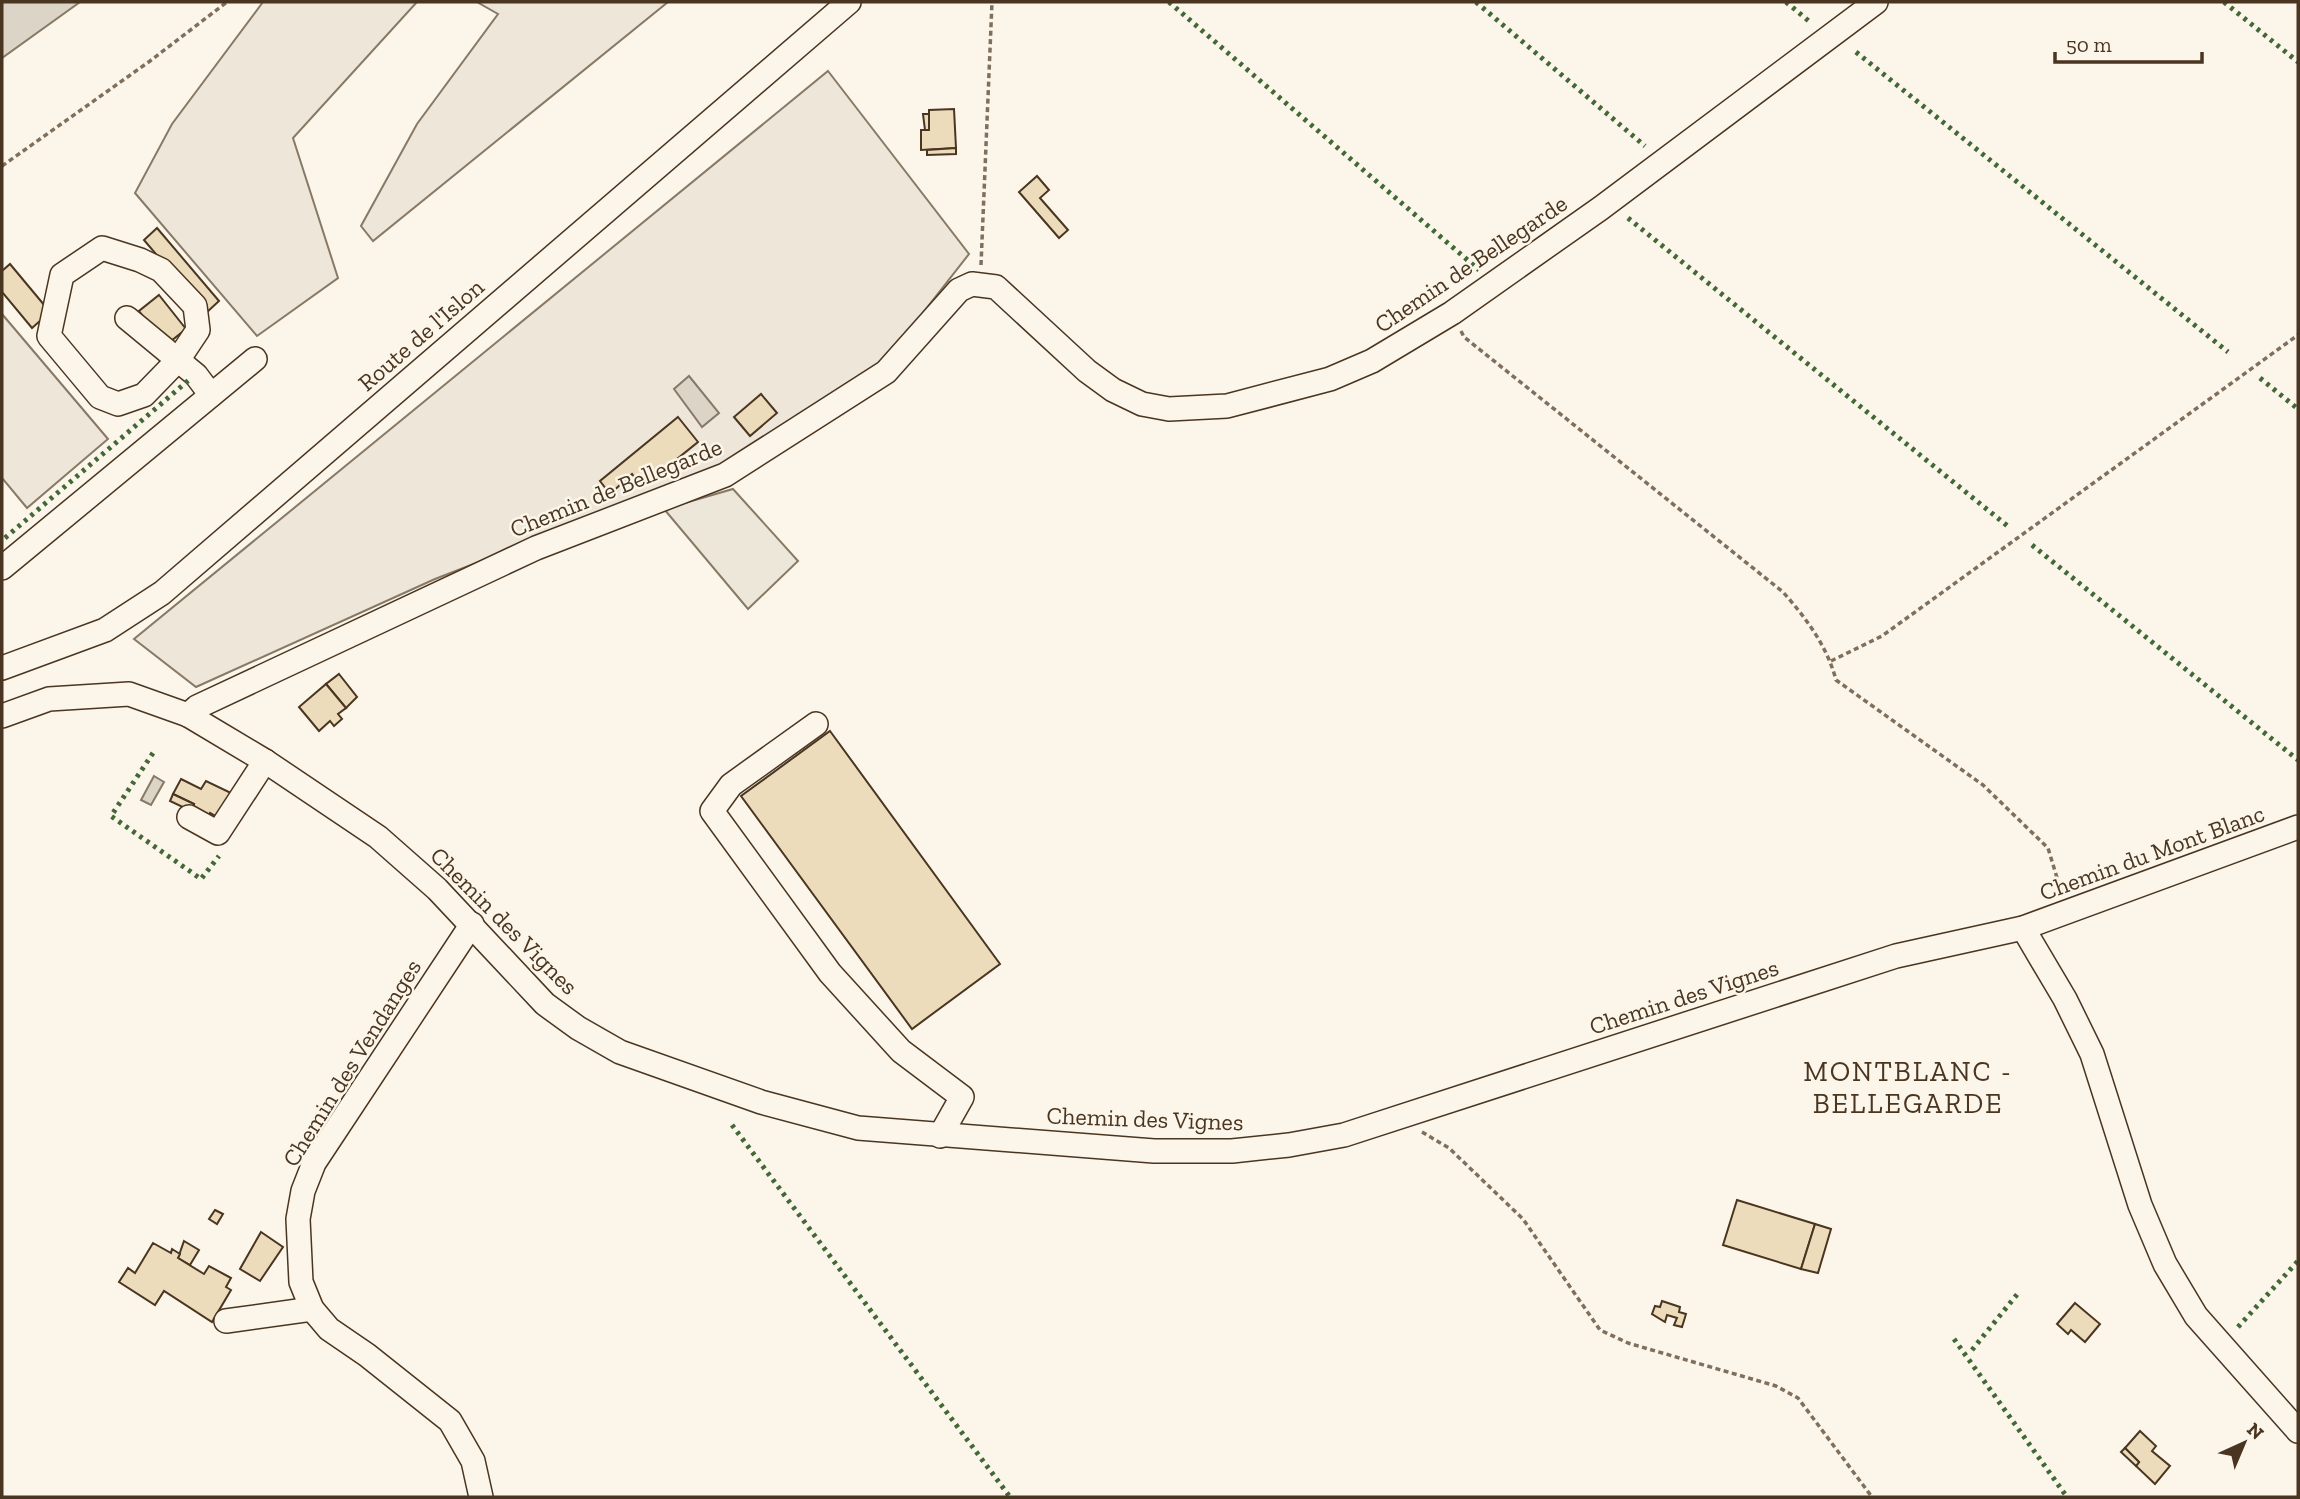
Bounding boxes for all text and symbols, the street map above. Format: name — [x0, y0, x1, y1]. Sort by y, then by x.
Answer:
scale bar — [2055, 21, 2202, 65]
text: 50 m — [2066, 32, 2112, 57]
street label: Chemin de Bellegarde — [1369, 188, 1572, 339]
street label: Route de l'Islon — [352, 272, 490, 397]
street label: Chemin de Bellegarde — [506, 432, 726, 543]
street label: Chemin du Mont Blanc — [2035, 798, 2268, 907]
street label: Chemin des Vignes — [424, 841, 584, 1001]
street label: Chemin des Vignes — [1586, 952, 1782, 1041]
street label: Chemin des Vendanges — [276, 954, 427, 1172]
district label: MONTBLANC - BELLEGARDE — [1803, 1055, 2013, 1120]
street label: Chemin des Vignes — [1046, 1101, 1244, 1136]
north arrow — [2209, 1408, 2279, 1478]
text: N — [2242, 1418, 2269, 1444]

